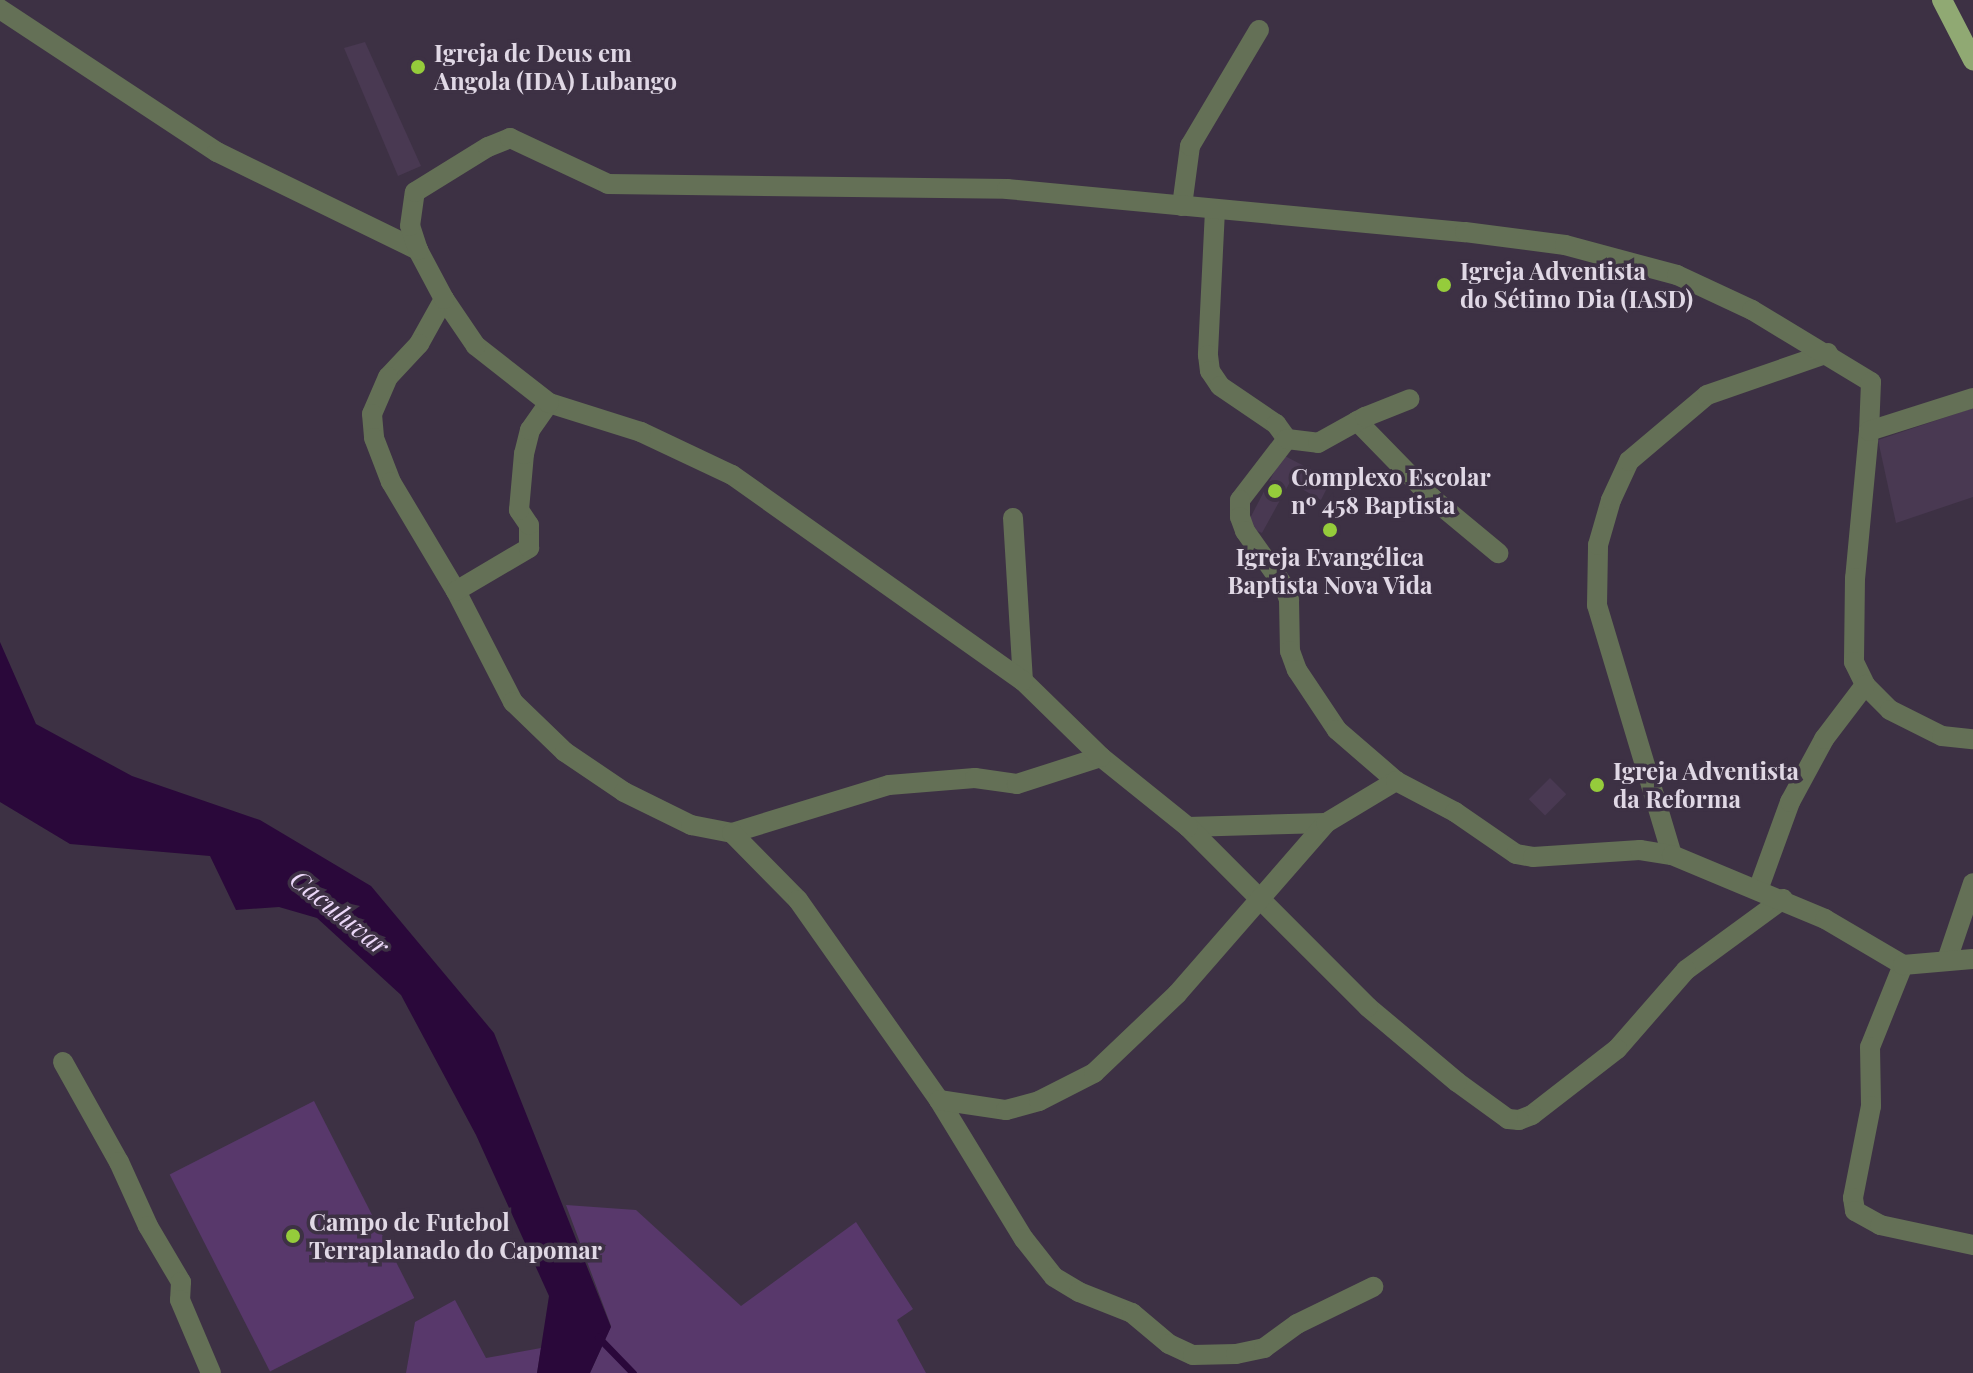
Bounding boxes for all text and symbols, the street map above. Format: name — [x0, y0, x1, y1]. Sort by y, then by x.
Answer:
place label: Igreja de Deus em Angola (IDA) Lubango — [434, 39, 677, 95]
marker: Igreja de Deus em Angola (IDA) Lubango — [409, 58, 427, 76]
place label: Igreja Adventista do Sétimo Dia (IASD) — [1460, 257, 1693, 313]
marker: Igreja Adventista do Sétimo Dia (IASD) — [1435, 276, 1453, 294]
place label: Complexo Escolar nº 458 Baptista — [1291, 463, 1491, 519]
marker: Complexo Escolar nº 458 Baptista — [1266, 482, 1284, 500]
marker: Igreja Evangélica Baptista Nova Vida — [1321, 521, 1339, 539]
place label: Igreja Evangélica Baptista Nova Vida — [1227, 543, 1433, 599]
place label: Igreja Adventista da Reforma — [1613, 757, 1800, 813]
marker: Igreja Adventista da Reforma — [1588, 776, 1606, 794]
water label: Caculuvar — [285, 863, 395, 961]
place label: Campo de Futebol Terraplanado do Capomar — [309, 1208, 602, 1264]
marker: Campo de Futebol Terraplanado do Capomar — [284, 1227, 302, 1245]

